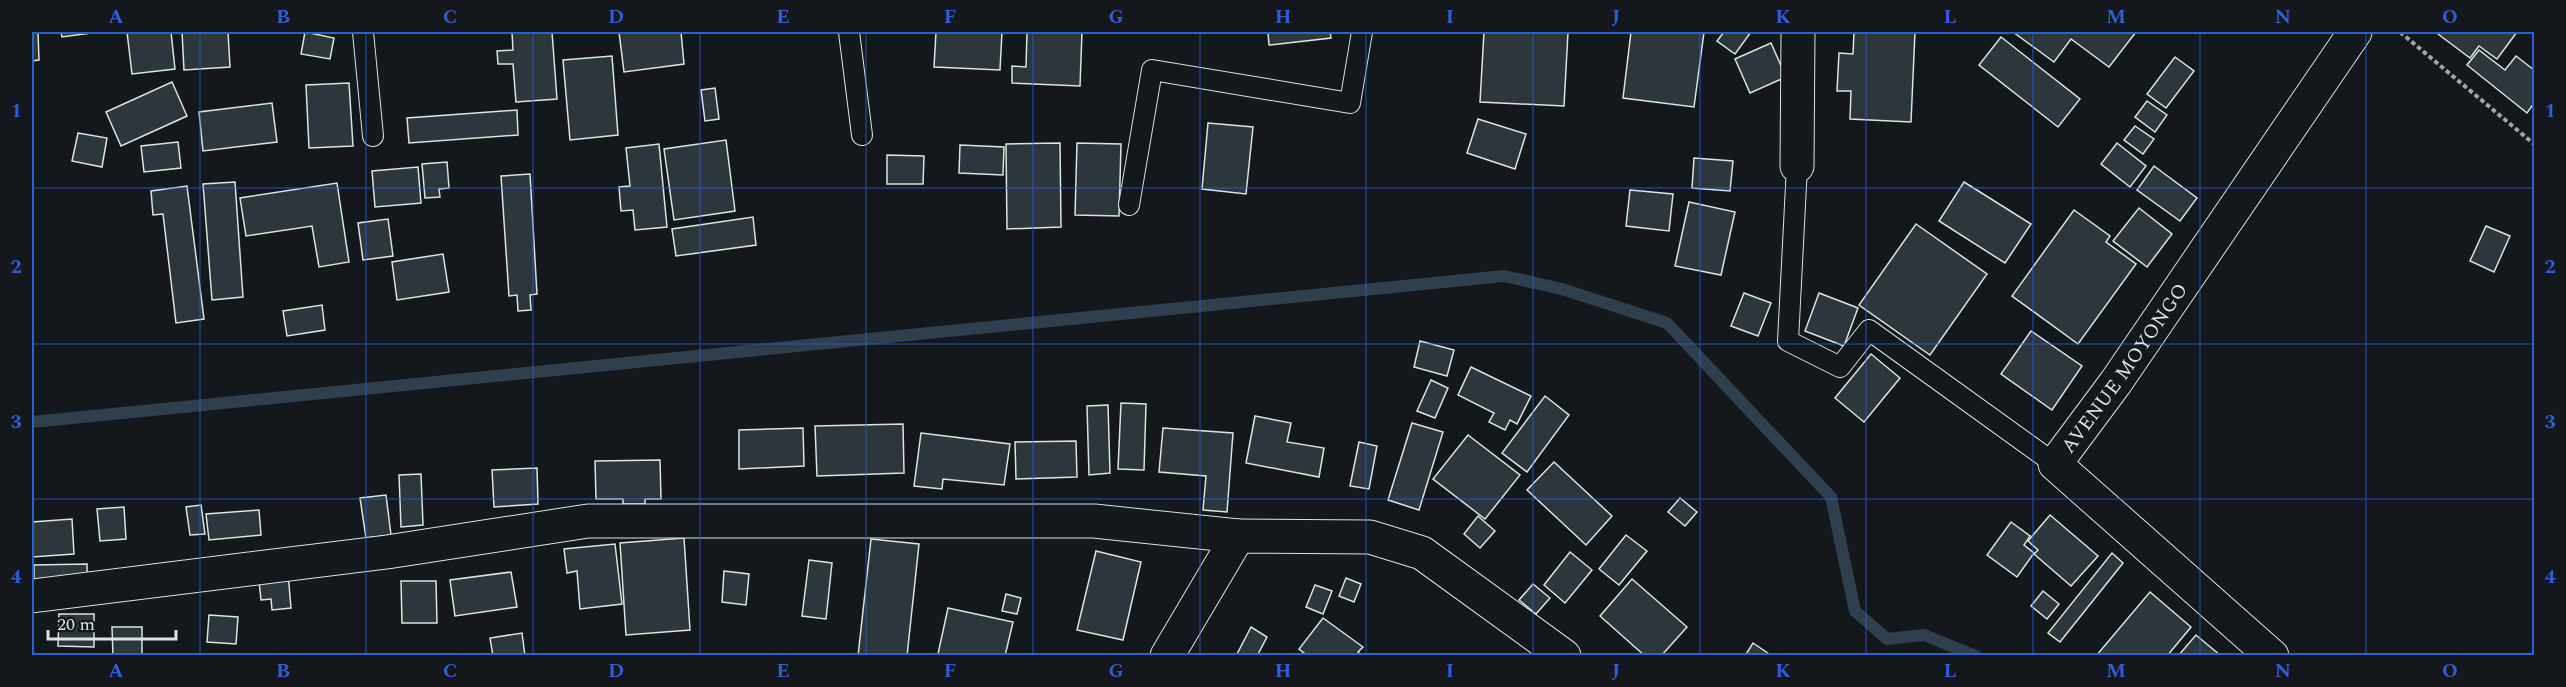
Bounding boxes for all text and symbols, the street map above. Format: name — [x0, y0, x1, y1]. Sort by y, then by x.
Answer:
text: A — [108, 2, 124, 32]
text: B — [276, 2, 290, 32]
text: C — [443, 2, 457, 32]
text: D — [608, 2, 624, 32]
text: E — [776, 2, 790, 32]
text: F — [944, 2, 956, 32]
text: G — [1108, 2, 1124, 32]
text: H — [1275, 2, 1291, 32]
text: I — [1446, 2, 1454, 32]
text: J — [1612, 2, 1620, 32]
text: K — [1775, 2, 1791, 32]
text: L — [1944, 2, 1956, 32]
text: M — [2106, 2, 2126, 32]
text: N — [2275, 2, 2291, 32]
text: O — [2442, 2, 2458, 32]
text: 1 — [10, 96, 22, 126]
text: 1 — [2544, 96, 2556, 126]
text: 2 — [10, 252, 22, 282]
text: 2 — [2544, 252, 2556, 282]
street label: AVENUE MOYONGO — [2054, 277, 2195, 460]
text: 3 — [10, 407, 22, 437]
text: 3 — [2544, 407, 2556, 437]
text: 4 — [10, 562, 22, 592]
text: 4 — [2544, 562, 2556, 592]
scale bar — [48, 603, 176, 641]
text: 20 m — [57, 611, 95, 638]
text: A — [108, 656, 124, 686]
text: B — [276, 656, 290, 686]
text: C — [443, 656, 457, 686]
text: D — [608, 656, 624, 686]
text: E — [776, 656, 790, 686]
text: F — [944, 656, 956, 686]
text: G — [1108, 656, 1124, 686]
text: H — [1275, 656, 1291, 686]
text: I — [1446, 656, 1454, 686]
text: J — [1612, 656, 1620, 686]
text: K — [1775, 656, 1791, 686]
text: L — [1944, 656, 1956, 686]
text: M — [2106, 656, 2126, 686]
text: N — [2275, 656, 2291, 686]
text: O — [2442, 656, 2458, 686]

